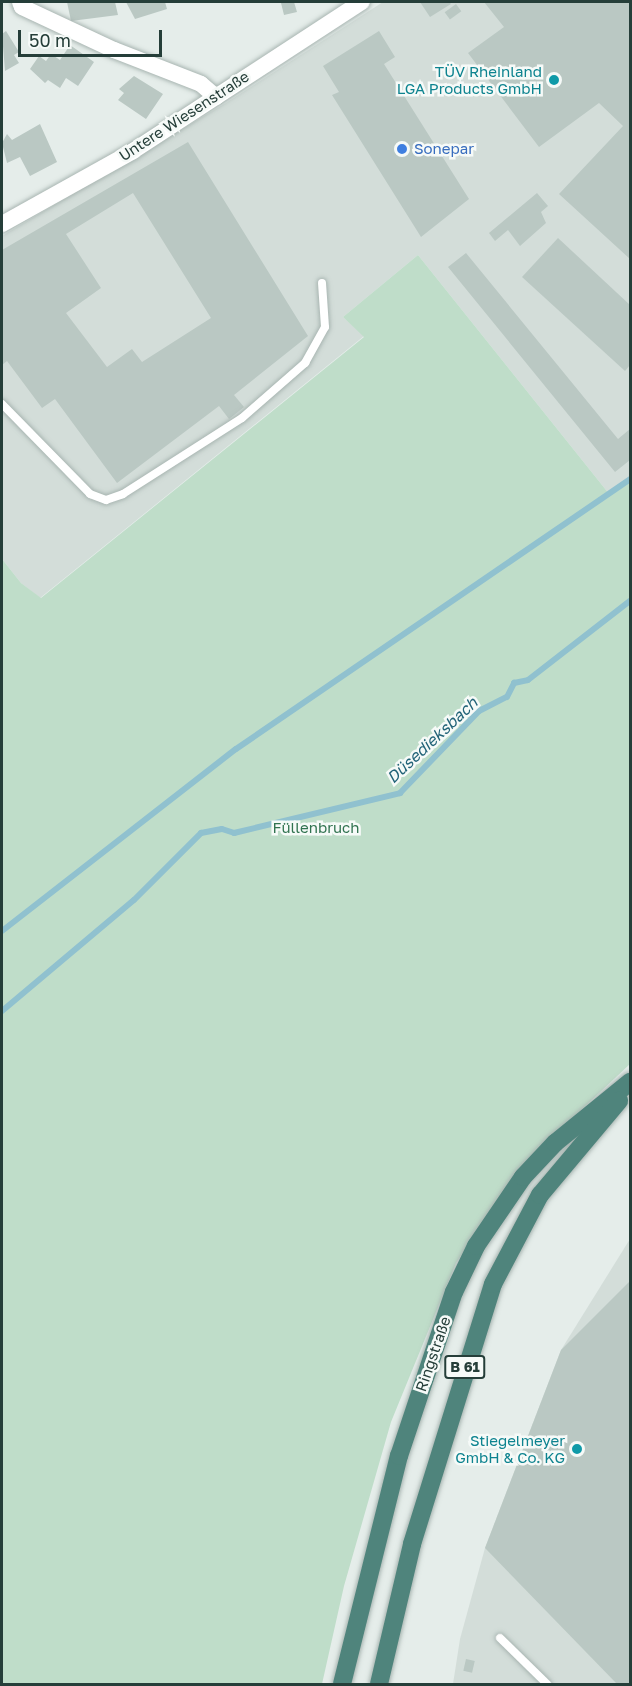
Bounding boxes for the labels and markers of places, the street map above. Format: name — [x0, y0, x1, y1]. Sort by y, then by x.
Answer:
place label: TÜV Rheinland LGA Products GmbH — [397, 62, 542, 97]
marker: TÜV Rheinland LGA Products GmbH — [547, 73, 561, 87]
place label: Sonepar — [414, 140, 474, 158]
marker: Sonepar — [395, 142, 409, 156]
place label: Stiegelmeyer GmbH & Co. KG — [455, 1431, 565, 1466]
marker: Stiegelmeyer GmbH & Co. KG — [570, 1442, 584, 1456]

